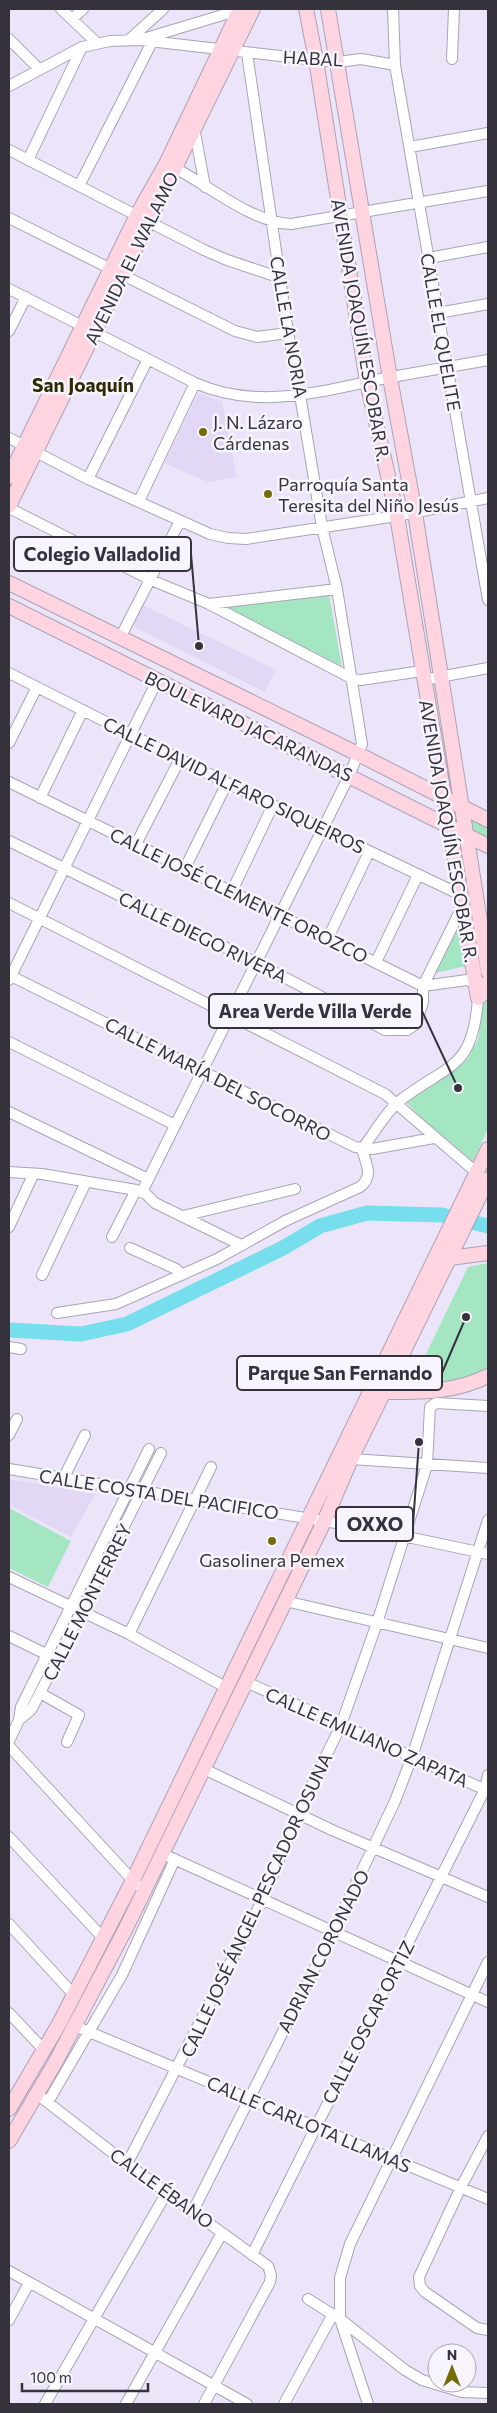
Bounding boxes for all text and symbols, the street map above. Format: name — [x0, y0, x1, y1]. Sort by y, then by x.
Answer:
street label: HABAL — [282, 45, 344, 71]
street label: AVENIDA EL WALAMO — [80, 168, 182, 348]
street label: AVENIDA JOAQUÍN ESCOBAR R. — [327, 197, 395, 463]
street label: CALLE EL QUELITE — [416, 251, 466, 413]
street label: CALLE LA NORIA — [266, 254, 312, 400]
district label: San Joaquín — [32, 373, 134, 396]
place label: J. N. Lázaro Cárdenas — [213, 411, 303, 454]
marker: J. N. Lázaro Cárdenas — [197, 426, 209, 438]
place label: Parroquía Santa Teresita del Niño Jesús — [278, 473, 459, 516]
marker: Parroquía Santa Teresita del Niño Jesús — [262, 488, 274, 500]
callout: Colegio Valladolid — [14, 537, 191, 571]
text: Colegio Valladolid — [23, 542, 181, 565]
street label: BOULEVARD JACARANDAS — [142, 666, 356, 786]
street label: AVENIDA JOAQUÍN ESCOBAR R. — [415, 698, 483, 964]
street label: CALLE DAVID ALFARO SIQUEIROS — [100, 712, 368, 858]
street label: CALLE JOSÉ CLEMENTE OROZCO — [106, 823, 372, 967]
street label: CALLE DIEGO RIVERA — [115, 887, 291, 987]
callout: Area Verde Villa Verde — [209, 994, 422, 1028]
text: Area Verde Villa Verde — [219, 999, 412, 1022]
street label: CALLE MARÍA DEL SOCORRO — [101, 1012, 335, 1146]
callout: Parque San Fernando — [237, 1356, 442, 1390]
text: Parque San Fernando — [248, 1361, 432, 1384]
street label: CALLE COSTA DEL PACIFICO — [38, 1464, 280, 1524]
callout: OXXO — [336, 1507, 413, 1541]
text: OXXO — [347, 1512, 403, 1535]
street label: CALLE MONTERREY — [38, 1520, 136, 1684]
marker: Gasolinera Pemex — [266, 1535, 278, 1547]
place label: Gasolinera Pemex — [199, 1549, 345, 1571]
street label: CALLE EMILIANO ZAPATA — [262, 1682, 472, 1792]
street label: CALLE JOSÉ ÁNGEL PESCADOR OSUNA — [176, 1749, 336, 2061]
street label: ADRIAN CORONADO — [272, 1866, 374, 2036]
street label: CALLE OSCAR ORTIZ — [317, 1937, 419, 2107]
street label: CALLE CARLOTA LLAMAS — [204, 2071, 414, 2177]
street label: CALLE ÉBANO — [106, 2143, 218, 2233]
north arrow — [427, 2343, 477, 2393]
text: N — [447, 2346, 457, 2363]
scale bar — [22, 2360, 149, 2392]
text: 100 m — [30, 2368, 72, 2386]

